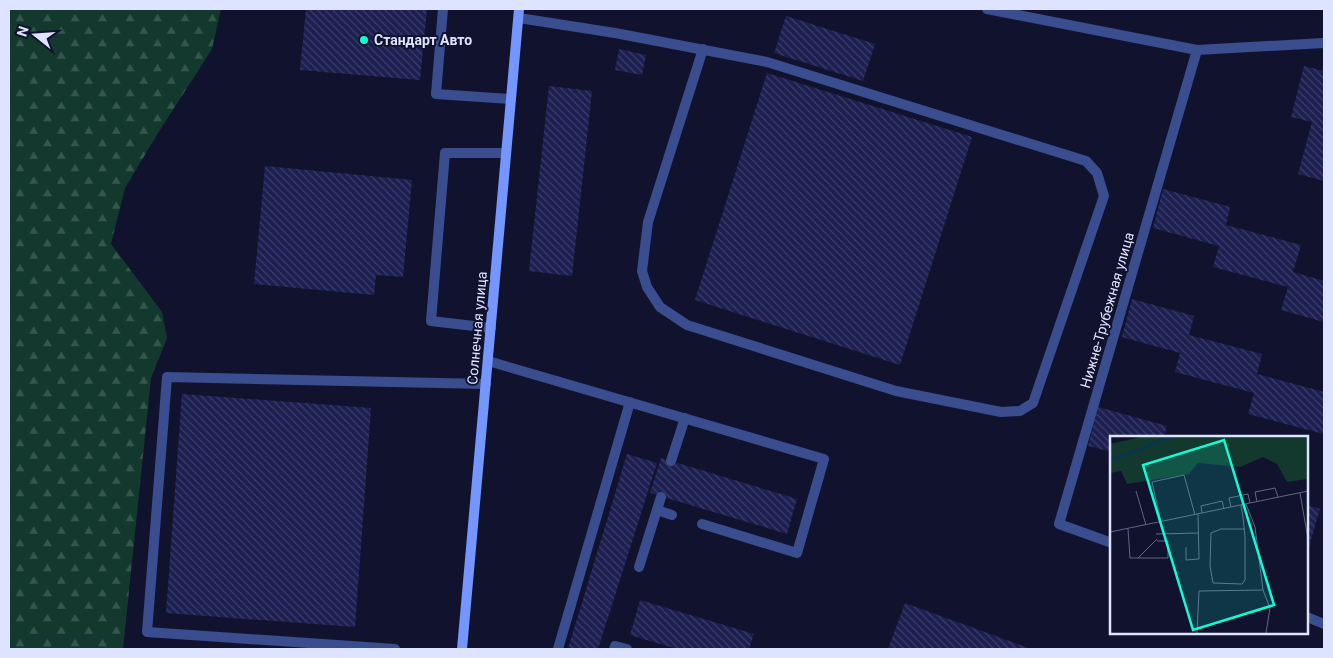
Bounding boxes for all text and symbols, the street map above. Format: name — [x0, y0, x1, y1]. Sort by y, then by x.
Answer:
north arrow — [10, 10, 60, 60]
text: N — [13, 24, 32, 38]
place label: Стандарт Авто — [374, 32, 472, 48]
marker: Стандарт Авто — [358, 34, 370, 46]
street label: Нижне-Трубежная улица — [1077, 230, 1137, 390]
street label: Солнечная улица — [464, 271, 490, 385]
inset map — [1110, 436, 1308, 633]

